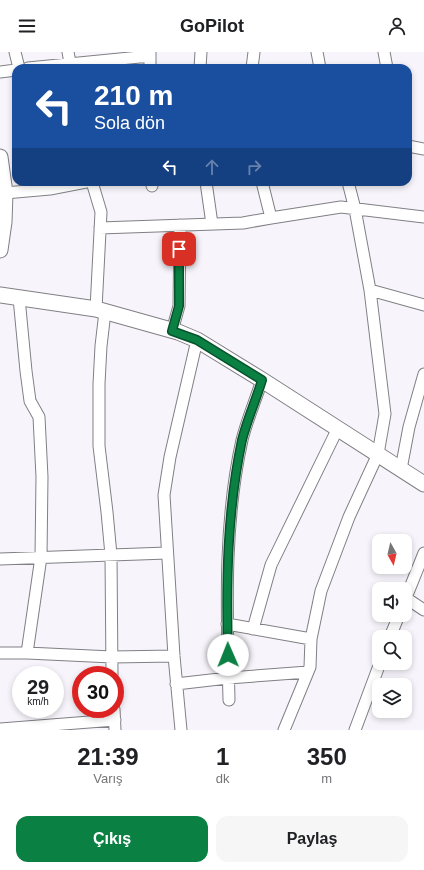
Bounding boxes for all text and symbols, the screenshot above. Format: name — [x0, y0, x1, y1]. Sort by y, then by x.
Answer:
icon: menu — [16, 15, 38, 37]
icon: person — [386, 15, 408, 37]
text: GoPilot — [180, 16, 244, 36]
icon: left — [28, 80, 80, 132]
text: 210 m — [94, 80, 173, 111]
text: Sola dön — [94, 113, 165, 133]
icon: left — [159, 156, 181, 178]
icon: ahead — [201, 156, 223, 178]
icon: right — [243, 156, 265, 178]
pin — [162, 232, 196, 266]
icon: arrive — [168, 238, 190, 260]
north arrow — [372, 534, 412, 574]
map controls — [372, 534, 412, 718]
button: sound — [372, 582, 412, 622]
button: search — [372, 630, 412, 670]
position arrow — [207, 634, 249, 676]
speed limit sign: 30 — [72, 666, 124, 718]
text: 29 — [27, 676, 49, 698]
button: layers — [372, 678, 412, 718]
text: km/h — [27, 696, 49, 707]
text: 21:39 — [77, 743, 139, 770]
text: 1 — [216, 743, 229, 770]
text: 350 — [307, 743, 347, 770]
text: Varış — [93, 771, 123, 786]
text: dk — [216, 771, 230, 786]
text: m — [321, 771, 332, 786]
button: Çıkış — [16, 816, 208, 862]
button: Paylaş — [216, 816, 408, 862]

